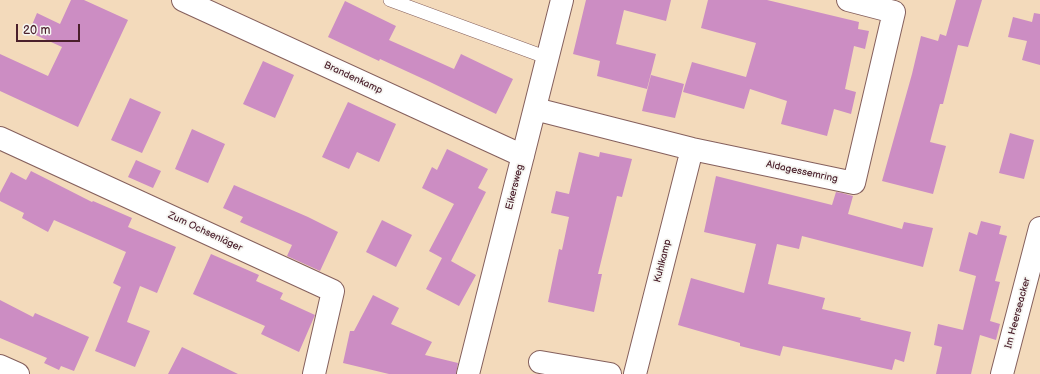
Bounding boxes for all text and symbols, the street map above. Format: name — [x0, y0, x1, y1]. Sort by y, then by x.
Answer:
scale bar — [18, 16, 82, 42]
text: 20 m — [23, 23, 50, 38]
street label: Brandenkamp — [322, 59, 384, 97]
street label: Aldagessemring — [765, 159, 839, 185]
street label: Eikersweg — [504, 163, 526, 211]
street label: Zum Ochsenläger — [166, 210, 244, 254]
street label: Kuhlkamp — [652, 238, 674, 284]
street label: Im Heerseacker — [1003, 276, 1033, 350]

